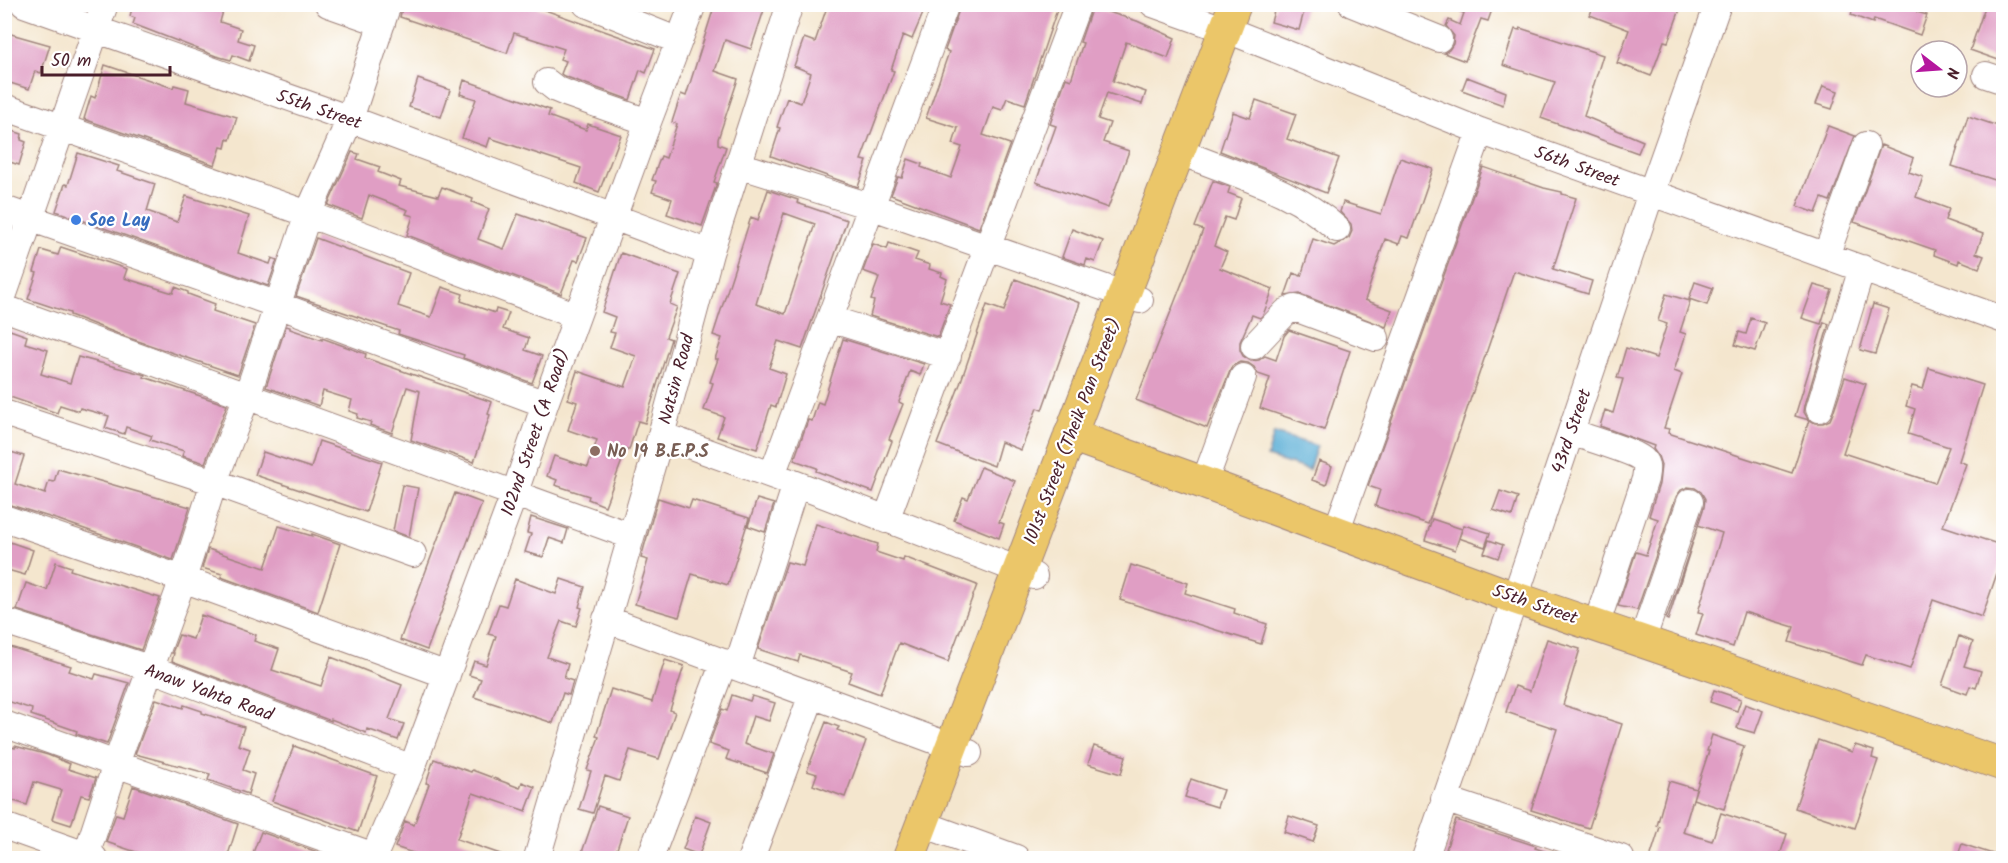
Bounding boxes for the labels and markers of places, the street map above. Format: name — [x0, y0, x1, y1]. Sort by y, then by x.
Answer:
place label: Soe Lay — [88, 207, 151, 236]
marker: Soe Lay — [69, 213, 83, 227]
place label: No 19 B.E.P.S — [607, 438, 709, 467]
marker: No 19 B.E.P.S — [588, 444, 602, 458]

